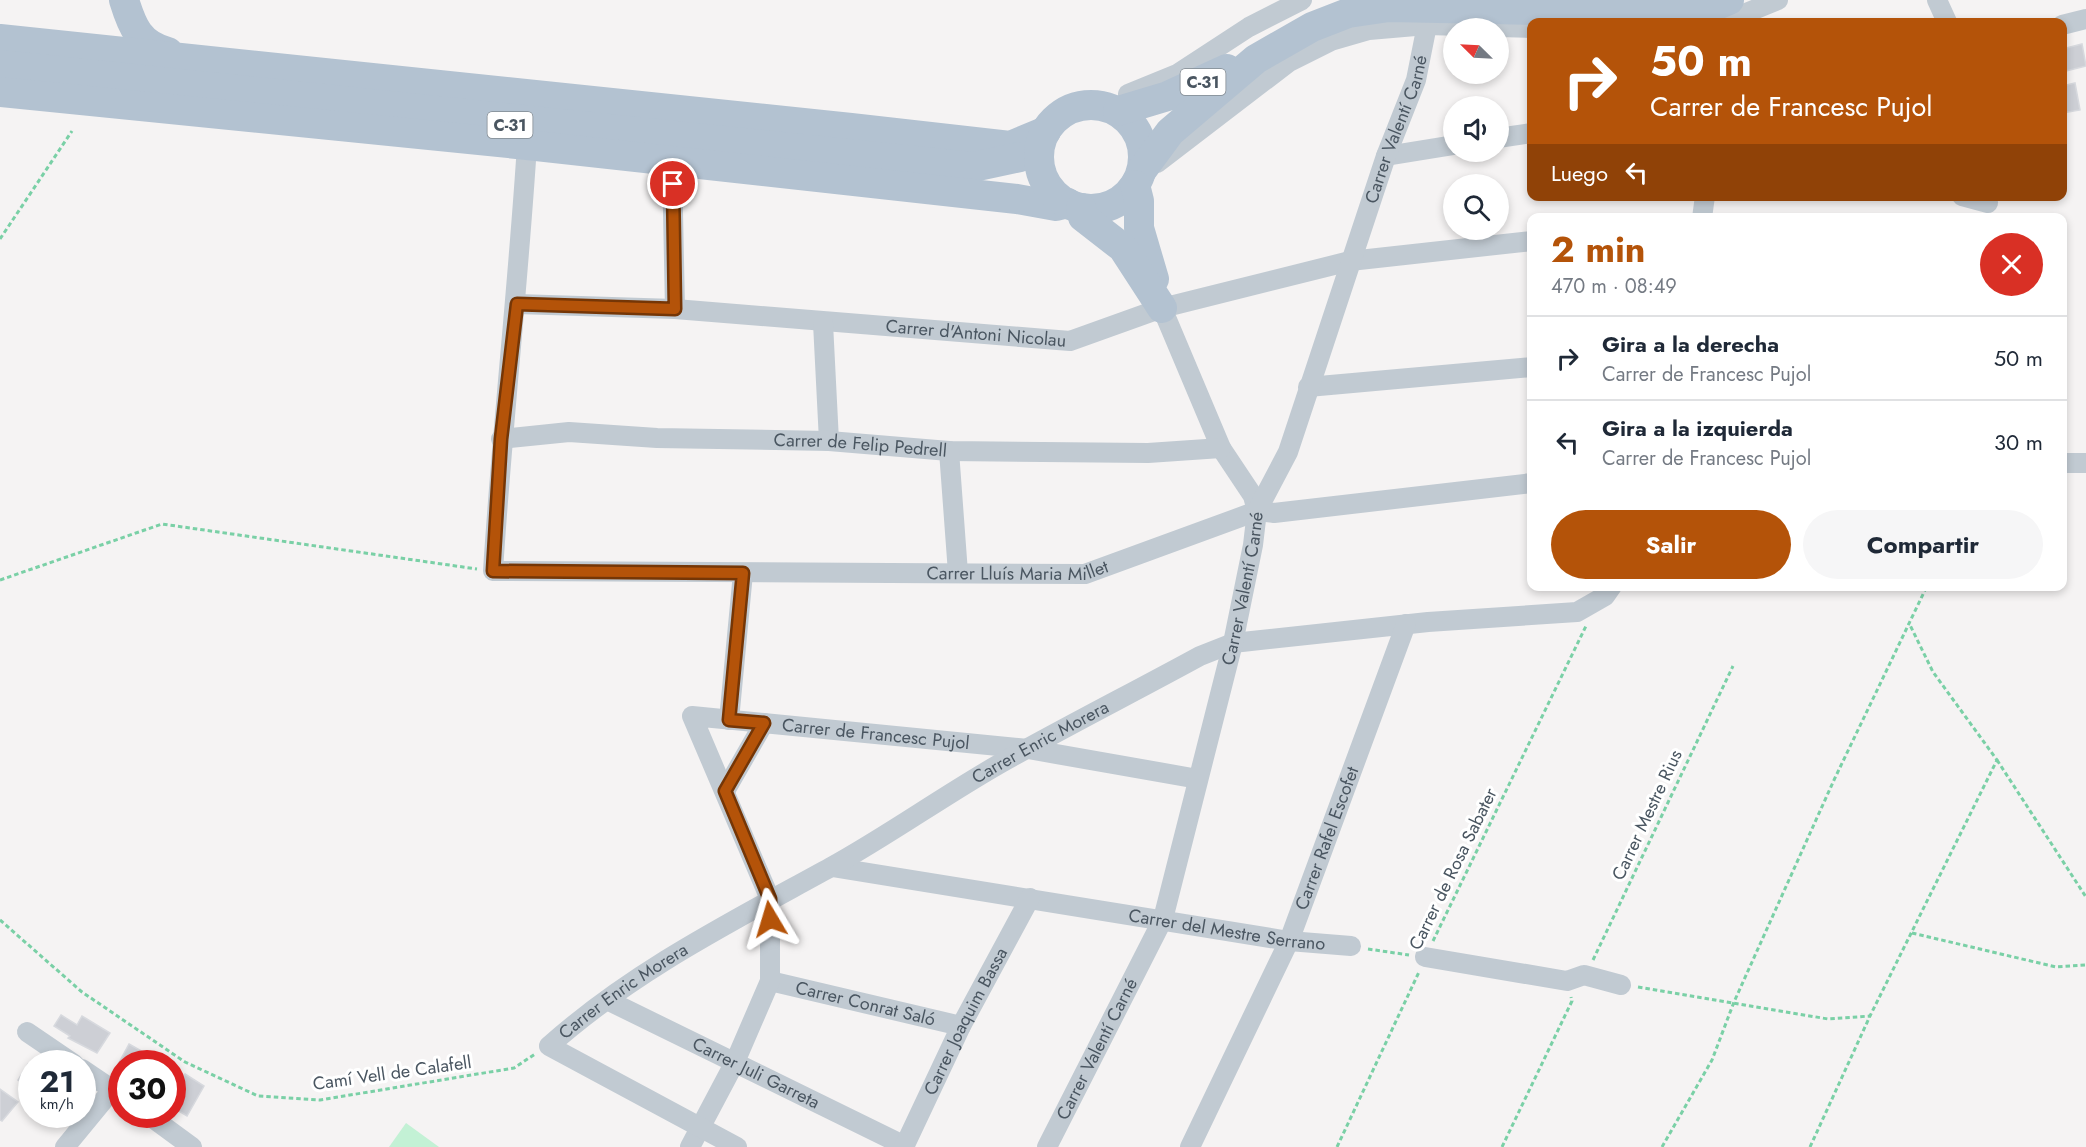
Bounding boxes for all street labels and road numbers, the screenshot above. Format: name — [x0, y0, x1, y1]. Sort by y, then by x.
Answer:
street label: Carrer Valentí Carné — [1358, 53, 1434, 207]
road number: C-31 — [1180, 69, 1226, 95]
road number: C-31 — [488, 112, 532, 138]
street label: Carrer d'Antoni Nicolau — [885, 313, 1067, 354]
street label: Carrer de Felip Pedrell — [773, 427, 948, 464]
street label: Carrer Valentí Carné — [1215, 510, 1270, 668]
street label: Carrer Lluís Maria Millet — [926, 553, 1112, 587]
street label: Carrer Enric Morera — [967, 694, 1113, 790]
street label: Carrer de Francesc Pujol — [781, 712, 971, 756]
street label: Carrer Mestre Rius — [1605, 745, 1689, 885]
street label: Carrer Rafel Escofet — [1289, 762, 1365, 914]
street label: Carrer de Rosa Sabater — [1402, 783, 1504, 954]
street label: Carrer del Mestre Serrano — [1127, 902, 1326, 957]
street label: Carrer Enric Morera — [553, 937, 693, 1045]
street label: Carrer Joaquim Bassa — [917, 943, 1014, 1099]
street label: Carrer Conrat Saló — [793, 974, 938, 1033]
street label: Carrer Valentí Carné — [1050, 974, 1144, 1124]
street label: Carrer Juli Garreta — [688, 1031, 824, 1115]
street label: Camí Vell de Calafell — [311, 1049, 473, 1097]

